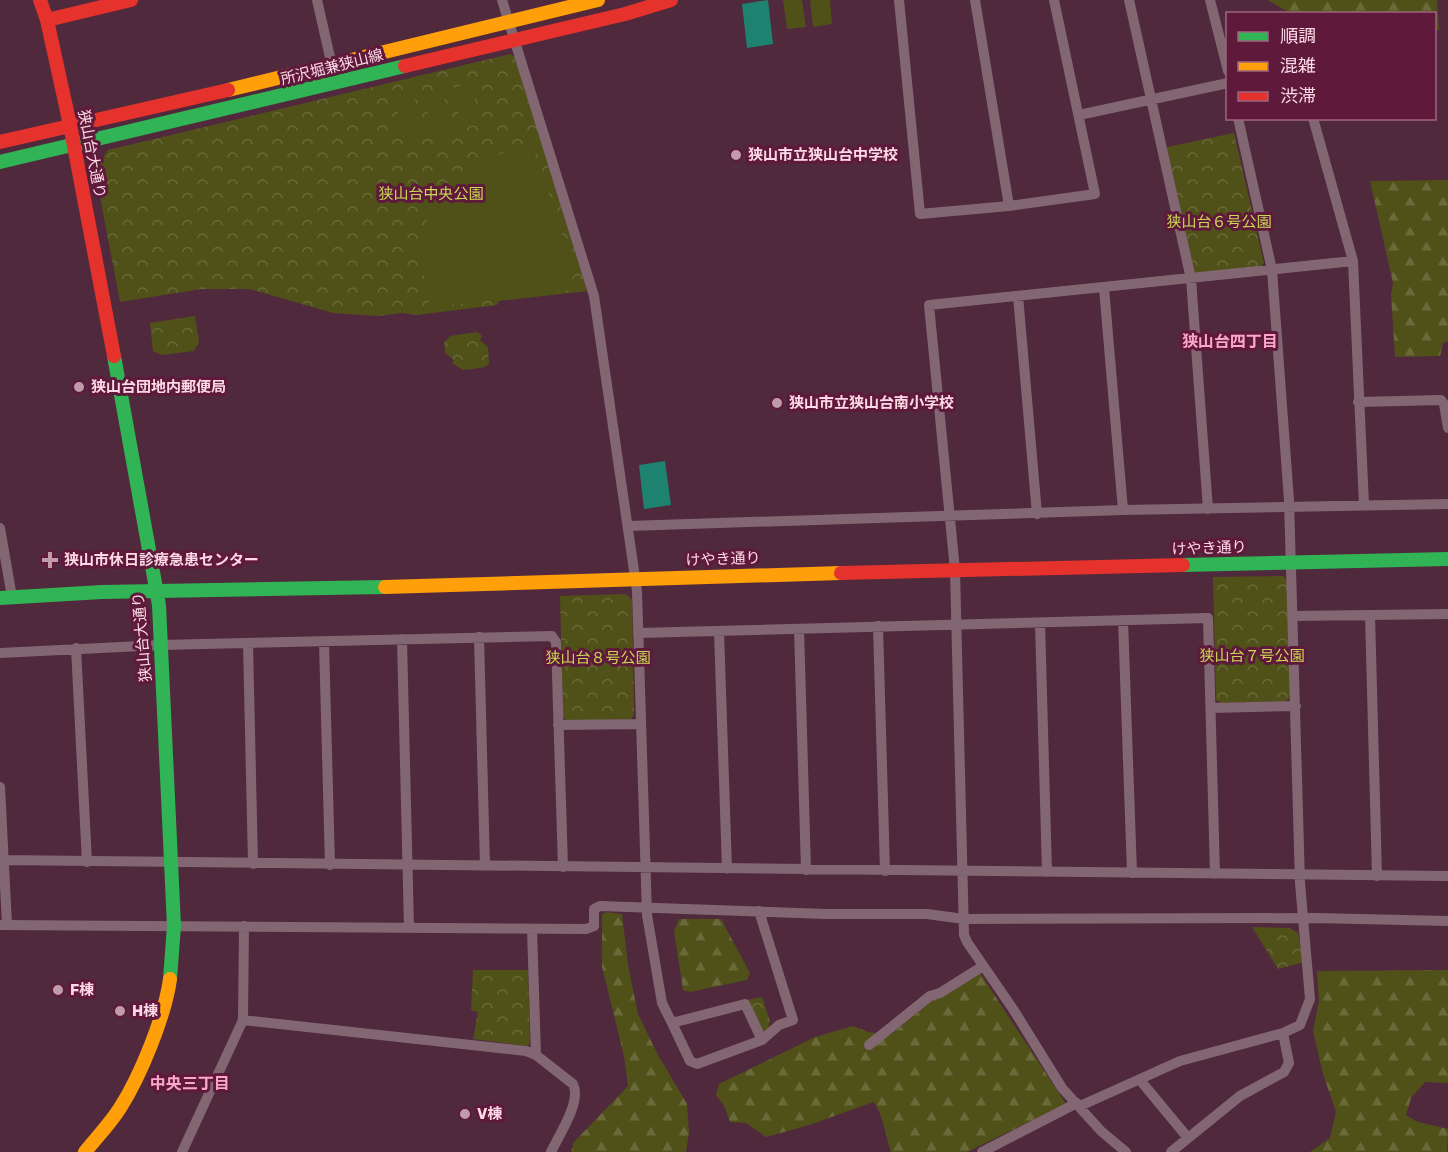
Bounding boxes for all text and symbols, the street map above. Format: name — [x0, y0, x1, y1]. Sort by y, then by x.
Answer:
legend — [1226, 12, 1436, 120]
text: 順調 — [1280, 25, 1316, 47]
street label: 所沢堀兼狭山線 — [279, 46, 385, 88]
text: 混雑 — [1280, 55, 1316, 77]
text: 渋滞 — [1280, 85, 1316, 107]
street label: 狭山台大通り — [75, 108, 109, 200]
place label: 狭山市立狭山台中学校 — [748, 146, 898, 164]
marker: 狭山市立狭山台中学校 — [729, 148, 743, 162]
park label: 狭山台中央公園 — [378, 185, 484, 203]
park label: 狭山台６号公園 — [1166, 213, 1272, 231]
district label: 狭山台四丁目 — [1182, 332, 1278, 351]
place label: 狭山台団地内郵便局 — [91, 378, 226, 396]
marker: 狭山台団地内郵便局 — [72, 380, 86, 394]
place label: 狭山市立狭山台南小学校 — [789, 394, 954, 412]
marker: 狭山市立狭山台南小学校 — [770, 396, 784, 410]
street label: けやき通り — [1171, 538, 1247, 558]
street label: けやき通り — [685, 549, 761, 569]
marker: 狭山市休日診療急患センター — [41, 551, 59, 569]
place label: 狭山市休日診療急患センター — [64, 551, 259, 569]
street label: 狭山台大通り — [129, 591, 155, 683]
park label: 狭山台７号公園 — [1199, 647, 1305, 665]
park label: 狭山台８号公園 — [545, 649, 651, 667]
place label: F棟 — [70, 981, 94, 999]
marker: F棟 — [51, 983, 65, 997]
place label: H棟 — [132, 1002, 158, 1020]
marker: H棟 — [113, 1004, 127, 1018]
district label: 中央三丁目 — [150, 1074, 230, 1093]
place label: V棟 — [477, 1105, 502, 1123]
marker: V棟 — [458, 1107, 472, 1121]

